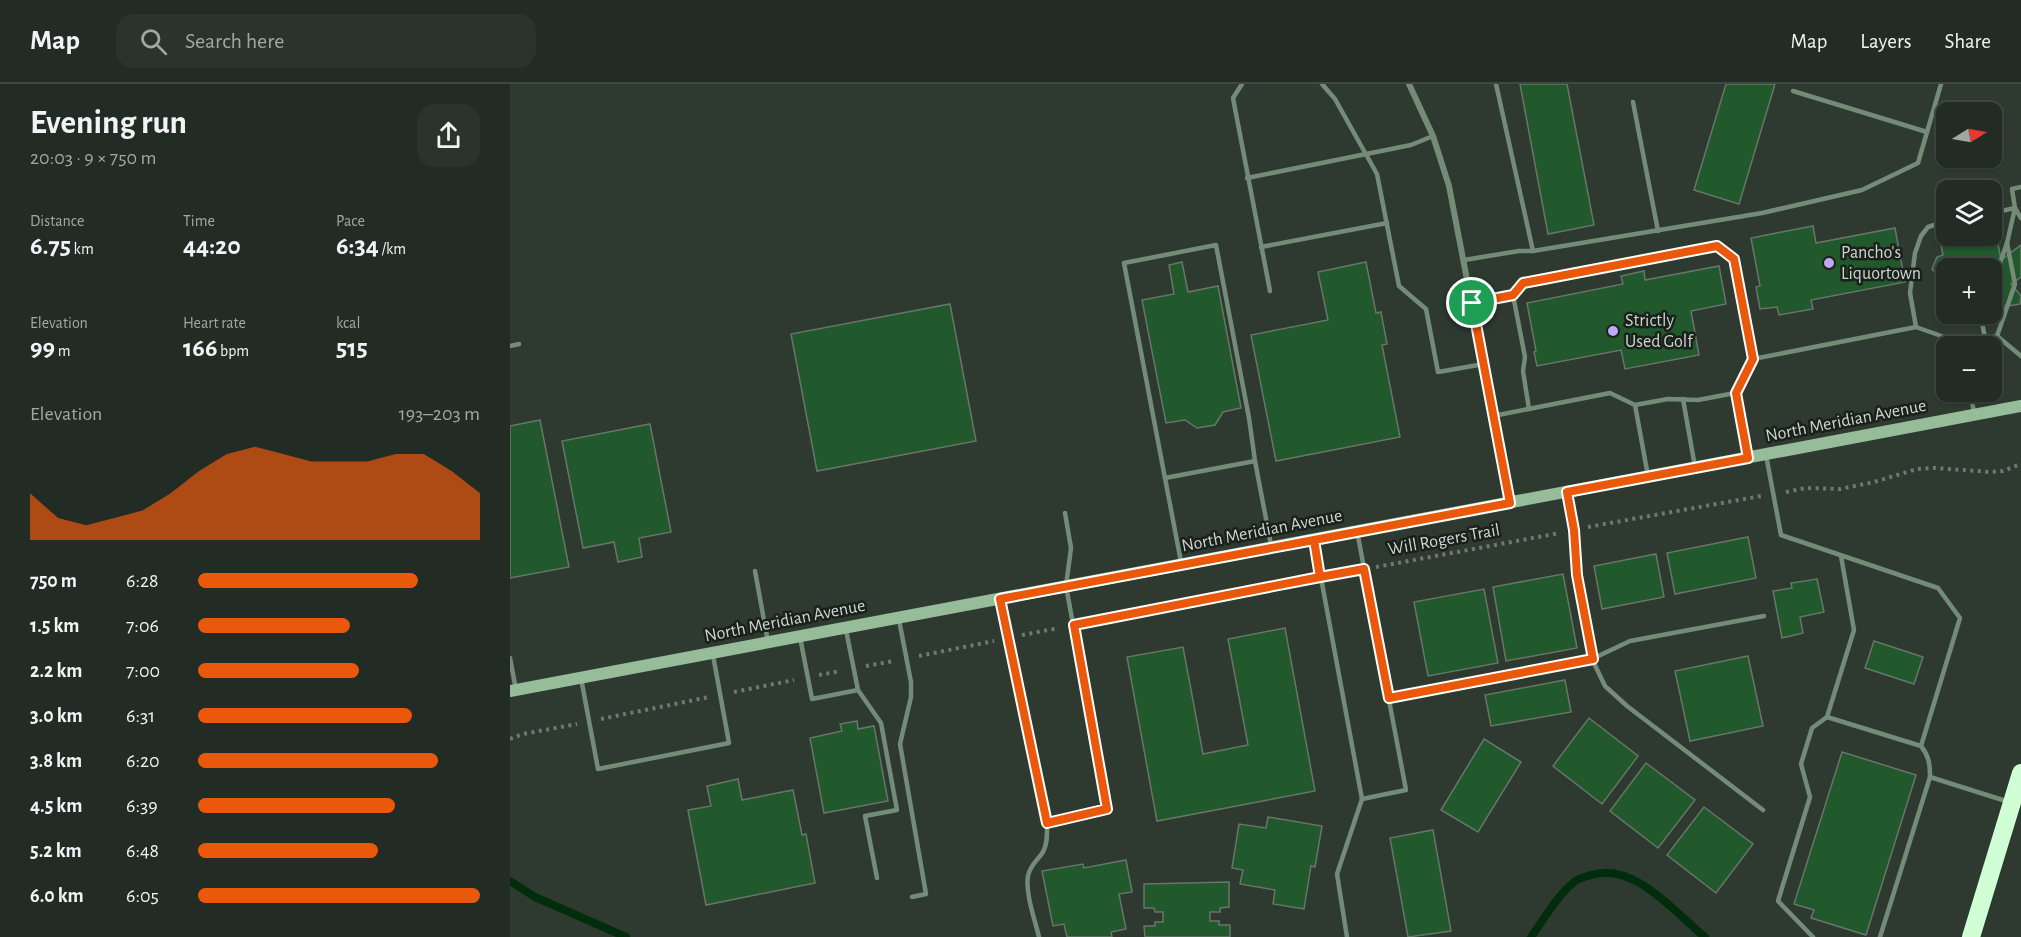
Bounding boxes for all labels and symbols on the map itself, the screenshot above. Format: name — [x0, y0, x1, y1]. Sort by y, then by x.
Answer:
north arrow — [1936, 102, 2002, 168]
place label: Pancho's Liquortown — [1841, 244, 1921, 283]
marker: Pancho's Liquortown — [1822, 256, 1836, 270]
pin — [1446, 277, 1497, 328]
place label: Strictly Used Golf — [1625, 312, 1694, 351]
marker: Strictly Used Golf — [1606, 324, 1620, 338]
street label: North Meridian Avenue — [1764, 397, 1928, 445]
street label: North Meridian Avenue — [1180, 507, 1344, 555]
street label: Will Rogers Trail — [1387, 521, 1501, 559]
street label: North Meridian Avenue — [703, 597, 867, 645]

